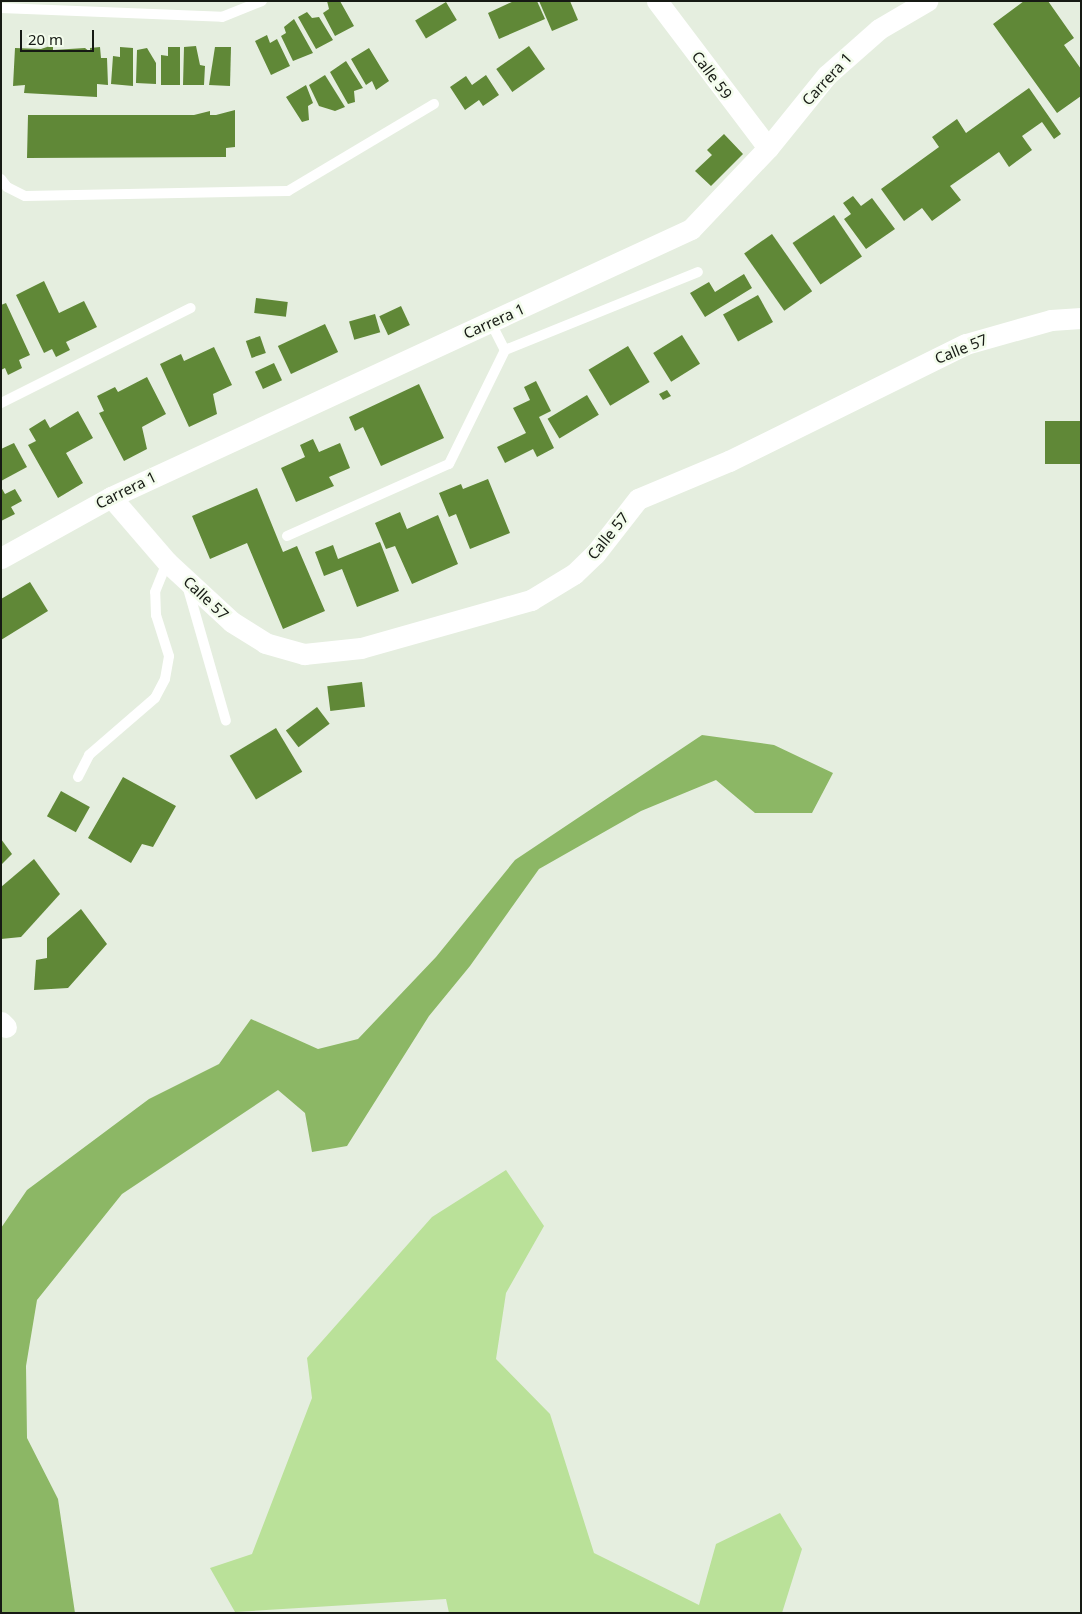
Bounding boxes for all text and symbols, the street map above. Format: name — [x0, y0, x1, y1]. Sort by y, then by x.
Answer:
scale bar — [22, 20, 96, 52]
text: 20 m — [28, 29, 63, 49]
street label: Calle 59 — [688, 48, 736, 102]
street label: Carrera 1 — [798, 49, 856, 109]
street label: Carrera 1 — [461, 300, 527, 342]
street label: Calle 57 — [932, 330, 990, 368]
street label: Carrera 1 — [93, 468, 159, 512]
street label: Calle 57 — [584, 509, 632, 563]
street label: Calle 57 — [180, 573, 232, 623]

